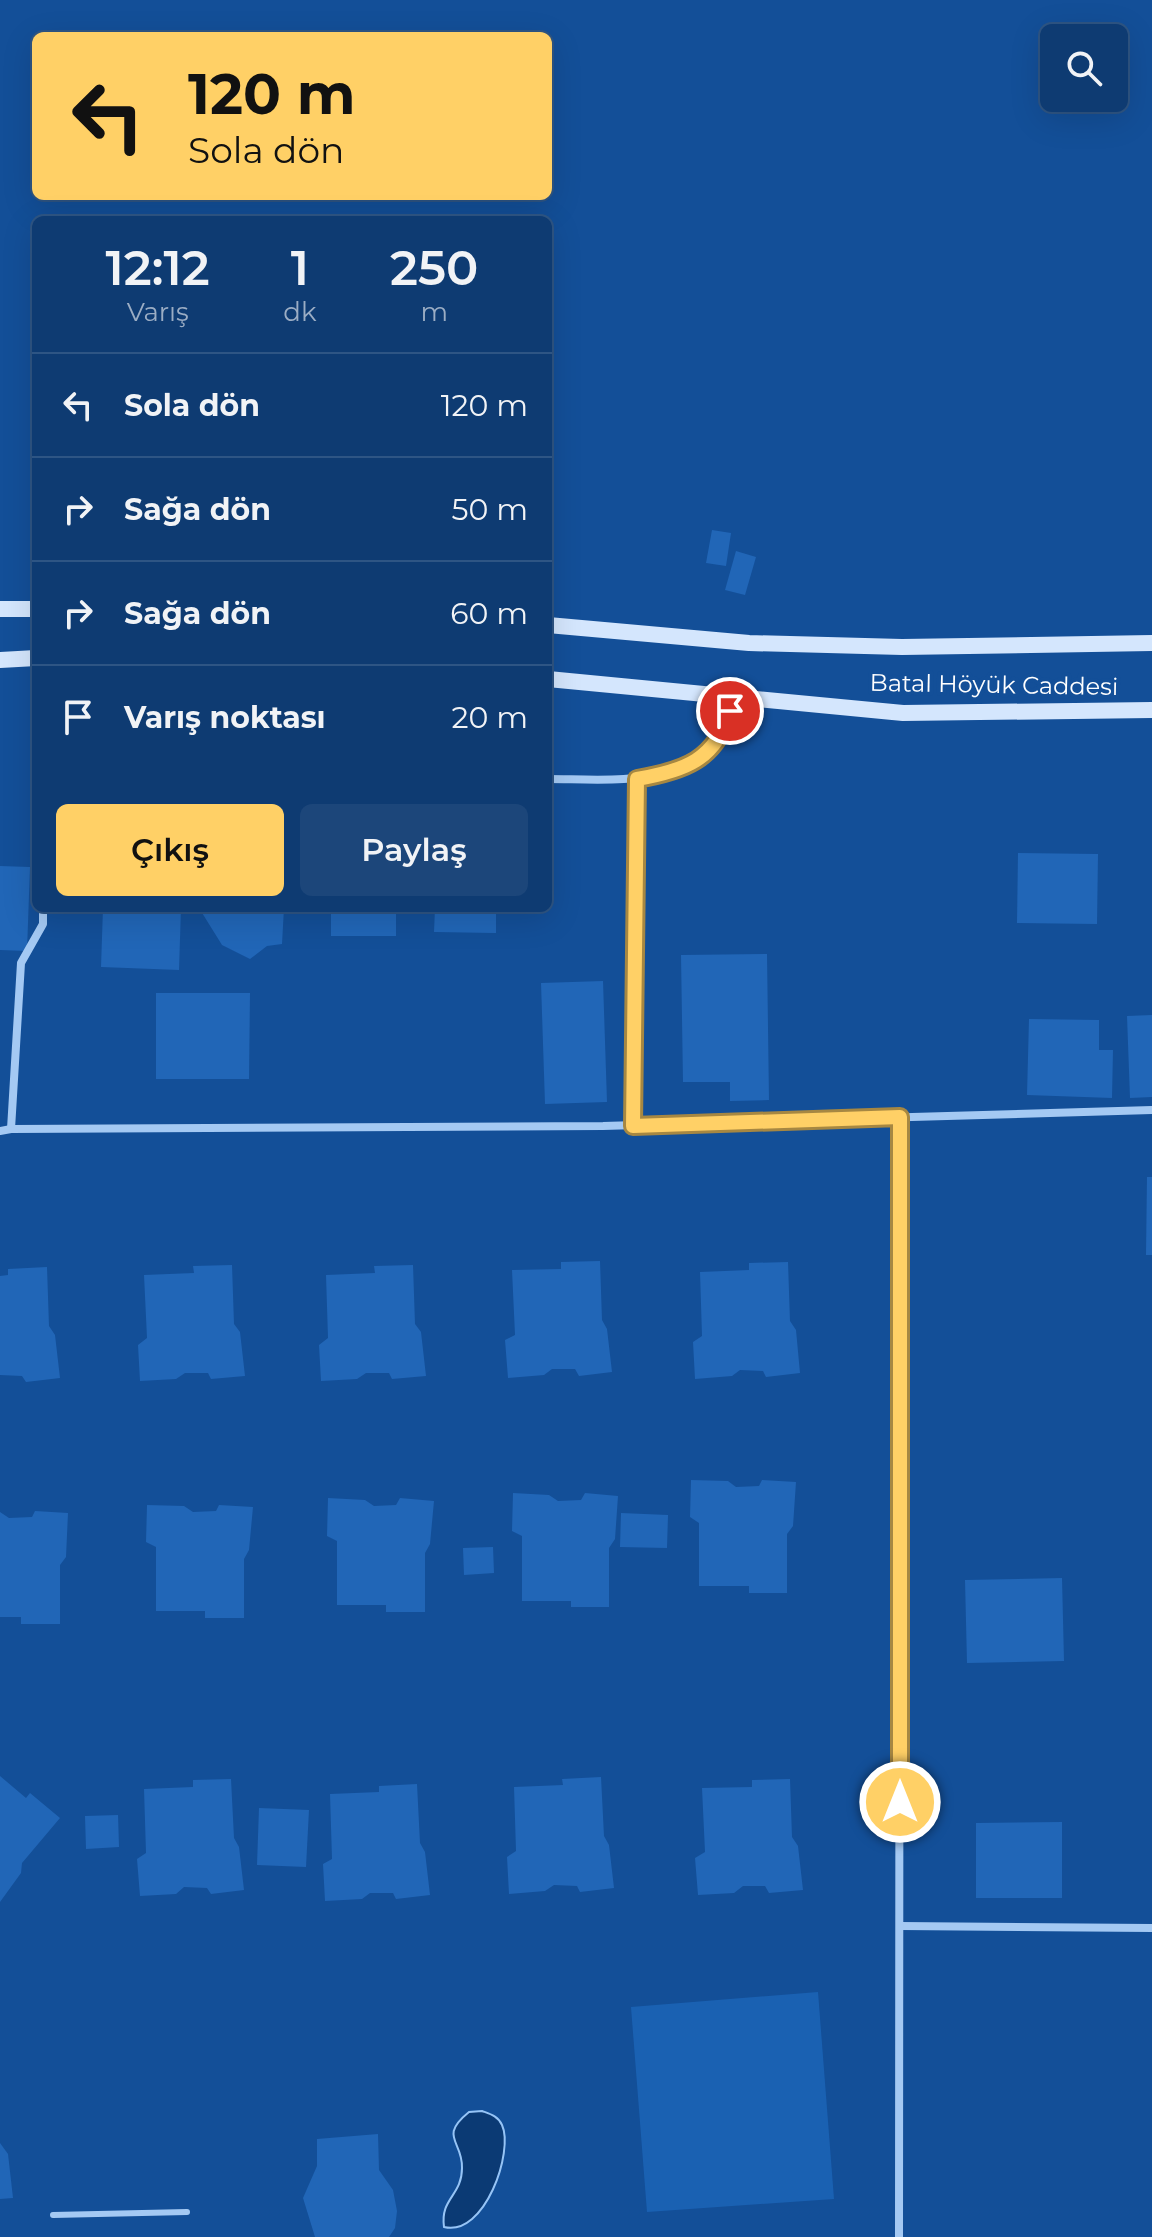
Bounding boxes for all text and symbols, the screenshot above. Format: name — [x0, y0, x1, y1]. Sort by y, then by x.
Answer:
map controls — [1040, 24, 1128, 112]
button: search — [1040, 24, 1128, 112]
text: 120 m — [188, 60, 356, 128]
icon: left — [56, 64, 160, 168]
text: Sola dön — [188, 128, 344, 172]
text: 12:12 — [106, 239, 210, 297]
text: 1 — [291, 239, 309, 297]
text: 250 — [390, 239, 478, 297]
text: Varış — [127, 296, 189, 328]
text: dk — [283, 296, 317, 328]
text: m — [420, 296, 448, 328]
icon: left — [56, 383, 100, 427]
text: Sola dön — [124, 387, 260, 424]
text: 120 m — [441, 387, 528, 424]
icon: right — [56, 487, 100, 531]
text: Sağa dön — [124, 491, 271, 528]
text: 50 m — [451, 491, 528, 528]
icon: right — [56, 591, 100, 635]
text: Sağa dön — [124, 595, 271, 632]
text: 60 m — [450, 595, 528, 632]
street label: Batal Höyük Caddesi — [869, 668, 1119, 701]
pin — [696, 677, 764, 745]
icon: arrive — [708, 689, 752, 733]
icon: arrive — [56, 695, 100, 739]
text: Varış noktası — [124, 699, 326, 736]
text: 20 m — [451, 699, 528, 736]
button: Çıkış — [56, 804, 284, 896]
button: Paylaş — [300, 804, 528, 896]
position arrow — [858, 1760, 942, 1844]

